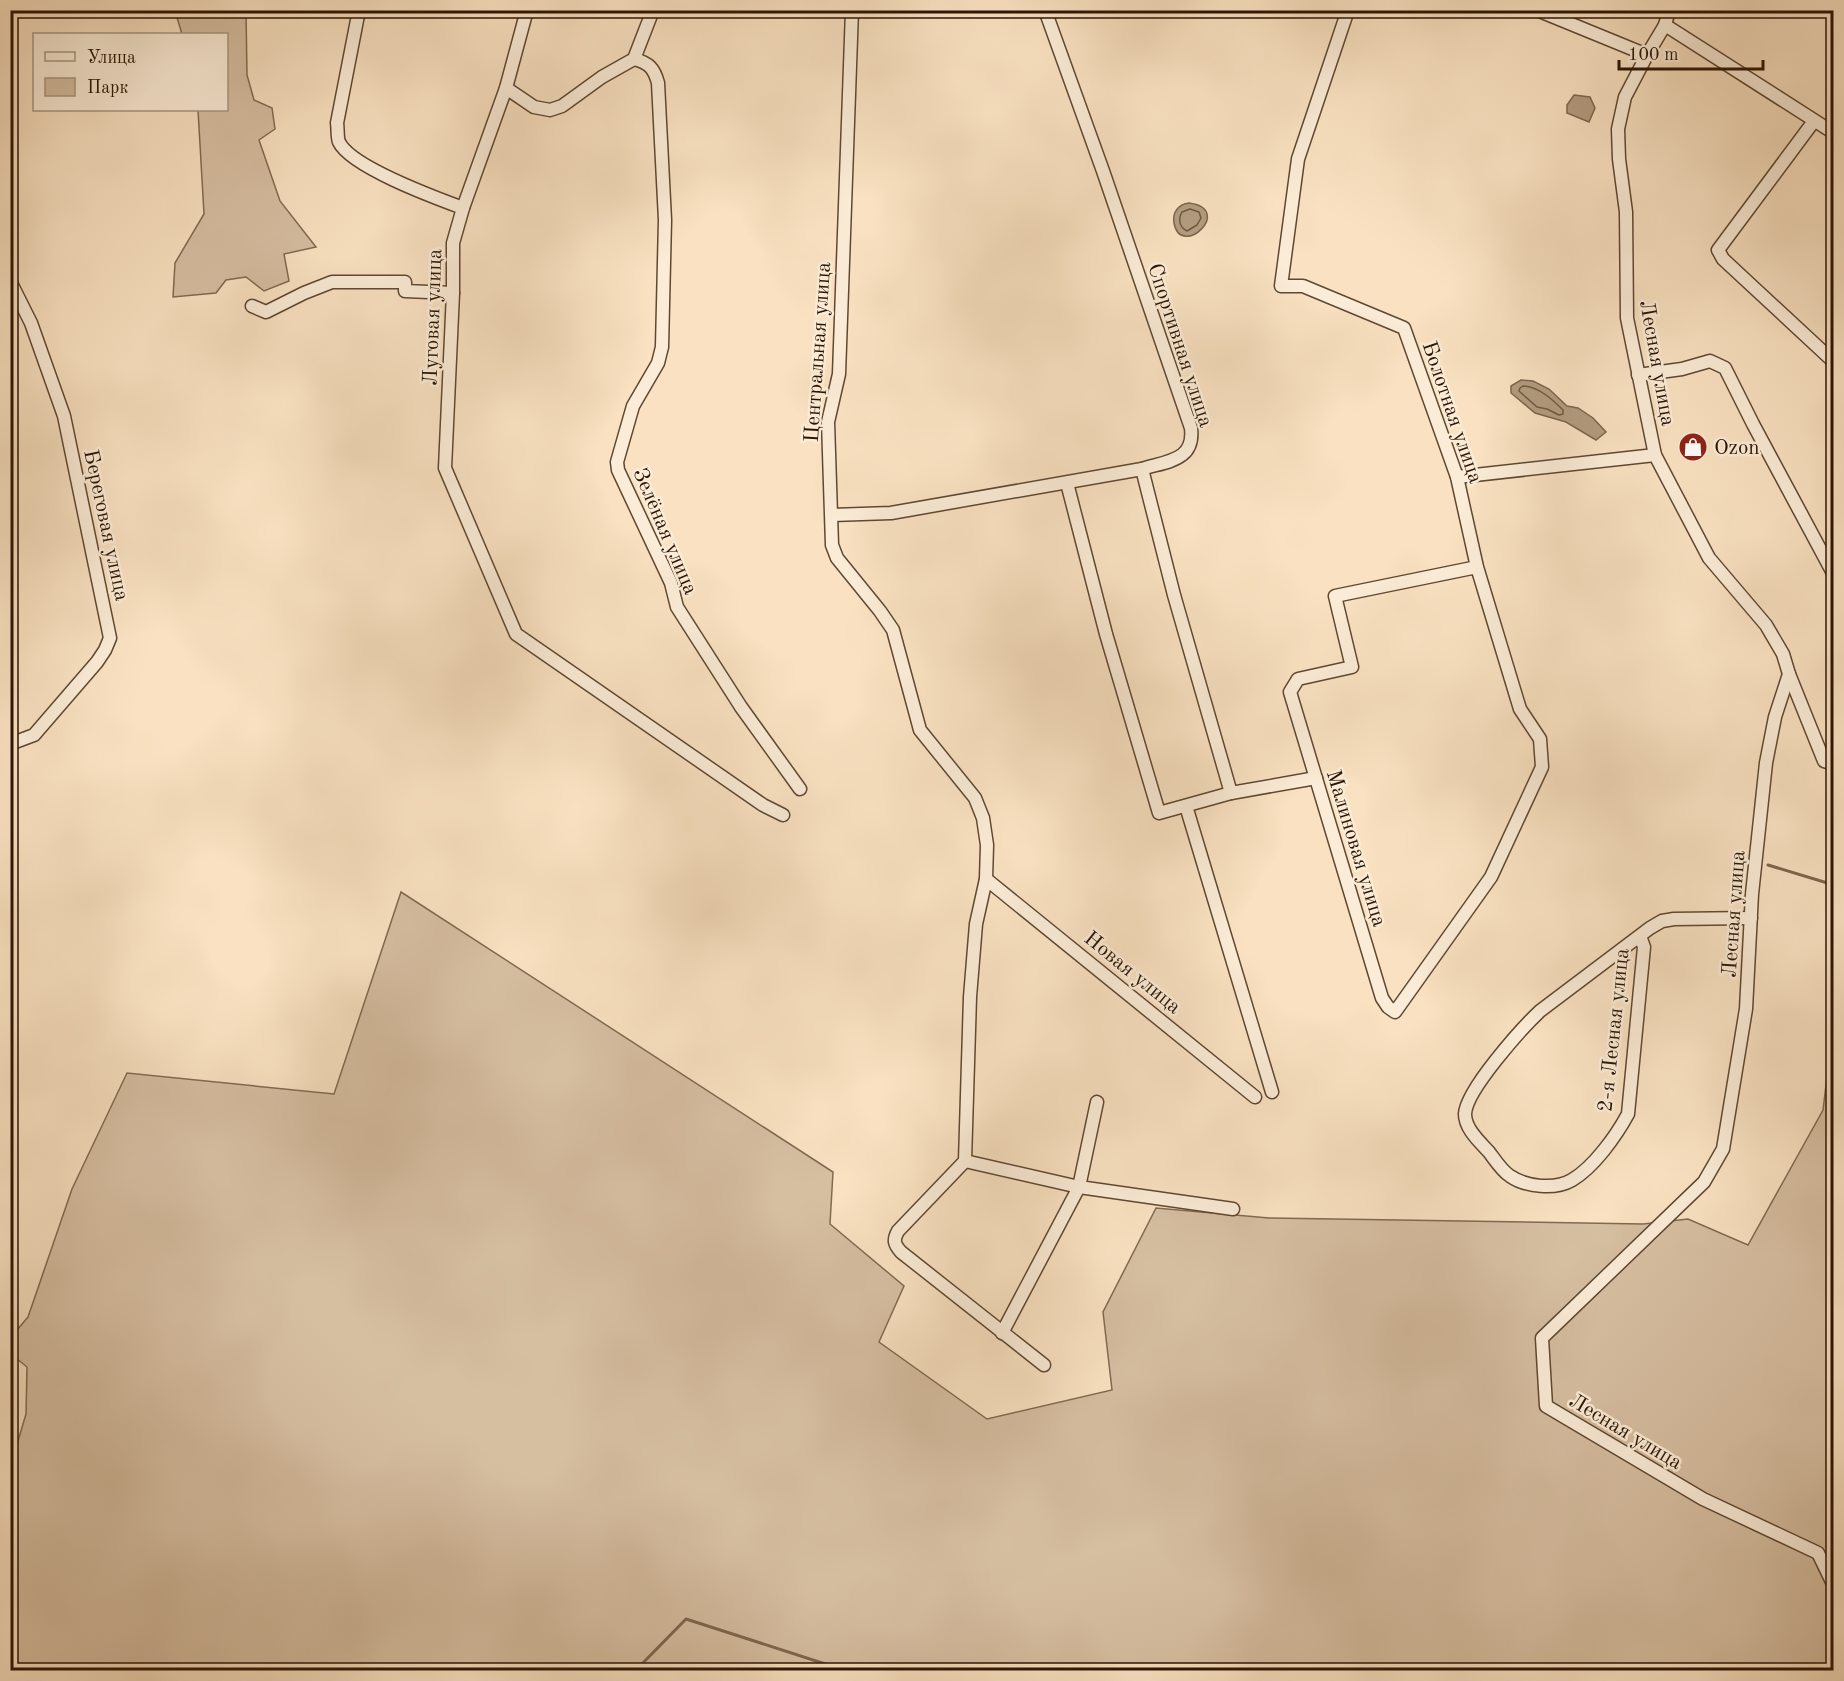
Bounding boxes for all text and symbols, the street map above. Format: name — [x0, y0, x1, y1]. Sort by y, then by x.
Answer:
legend — [33, 33, 228, 111]
scale bar — [1619, 33, 1763, 71]
text: 100 m — [1628, 46, 1679, 64]
text: Улица — [87, 49, 136, 67]
text: Парк — [87, 79, 128, 97]
street label: Луговая улица — [421, 248, 446, 386]
street label: Центральная улица — [802, 261, 835, 443]
street label: Спортивная улица — [1143, 261, 1216, 430]
street label: Лесная улица — [1635, 299, 1678, 428]
street label: Болотная улица — [1417, 339, 1486, 486]
shop icon: Ozon — [1677, 431, 1709, 463]
place label: Ozon — [1714, 438, 1760, 459]
street label: Береговая улица — [79, 448, 132, 603]
street label: Зелёная улица — [628, 465, 701, 598]
street label: Малиновая улица — [1322, 768, 1389, 929]
street label: Лесная улица — [1720, 850, 1749, 978]
street label: Новая улица — [1080, 928, 1184, 1018]
street label: 2-я Лесная улица — [1595, 947, 1634, 1113]
street label: Лесная улица — [1565, 1390, 1685, 1474]

